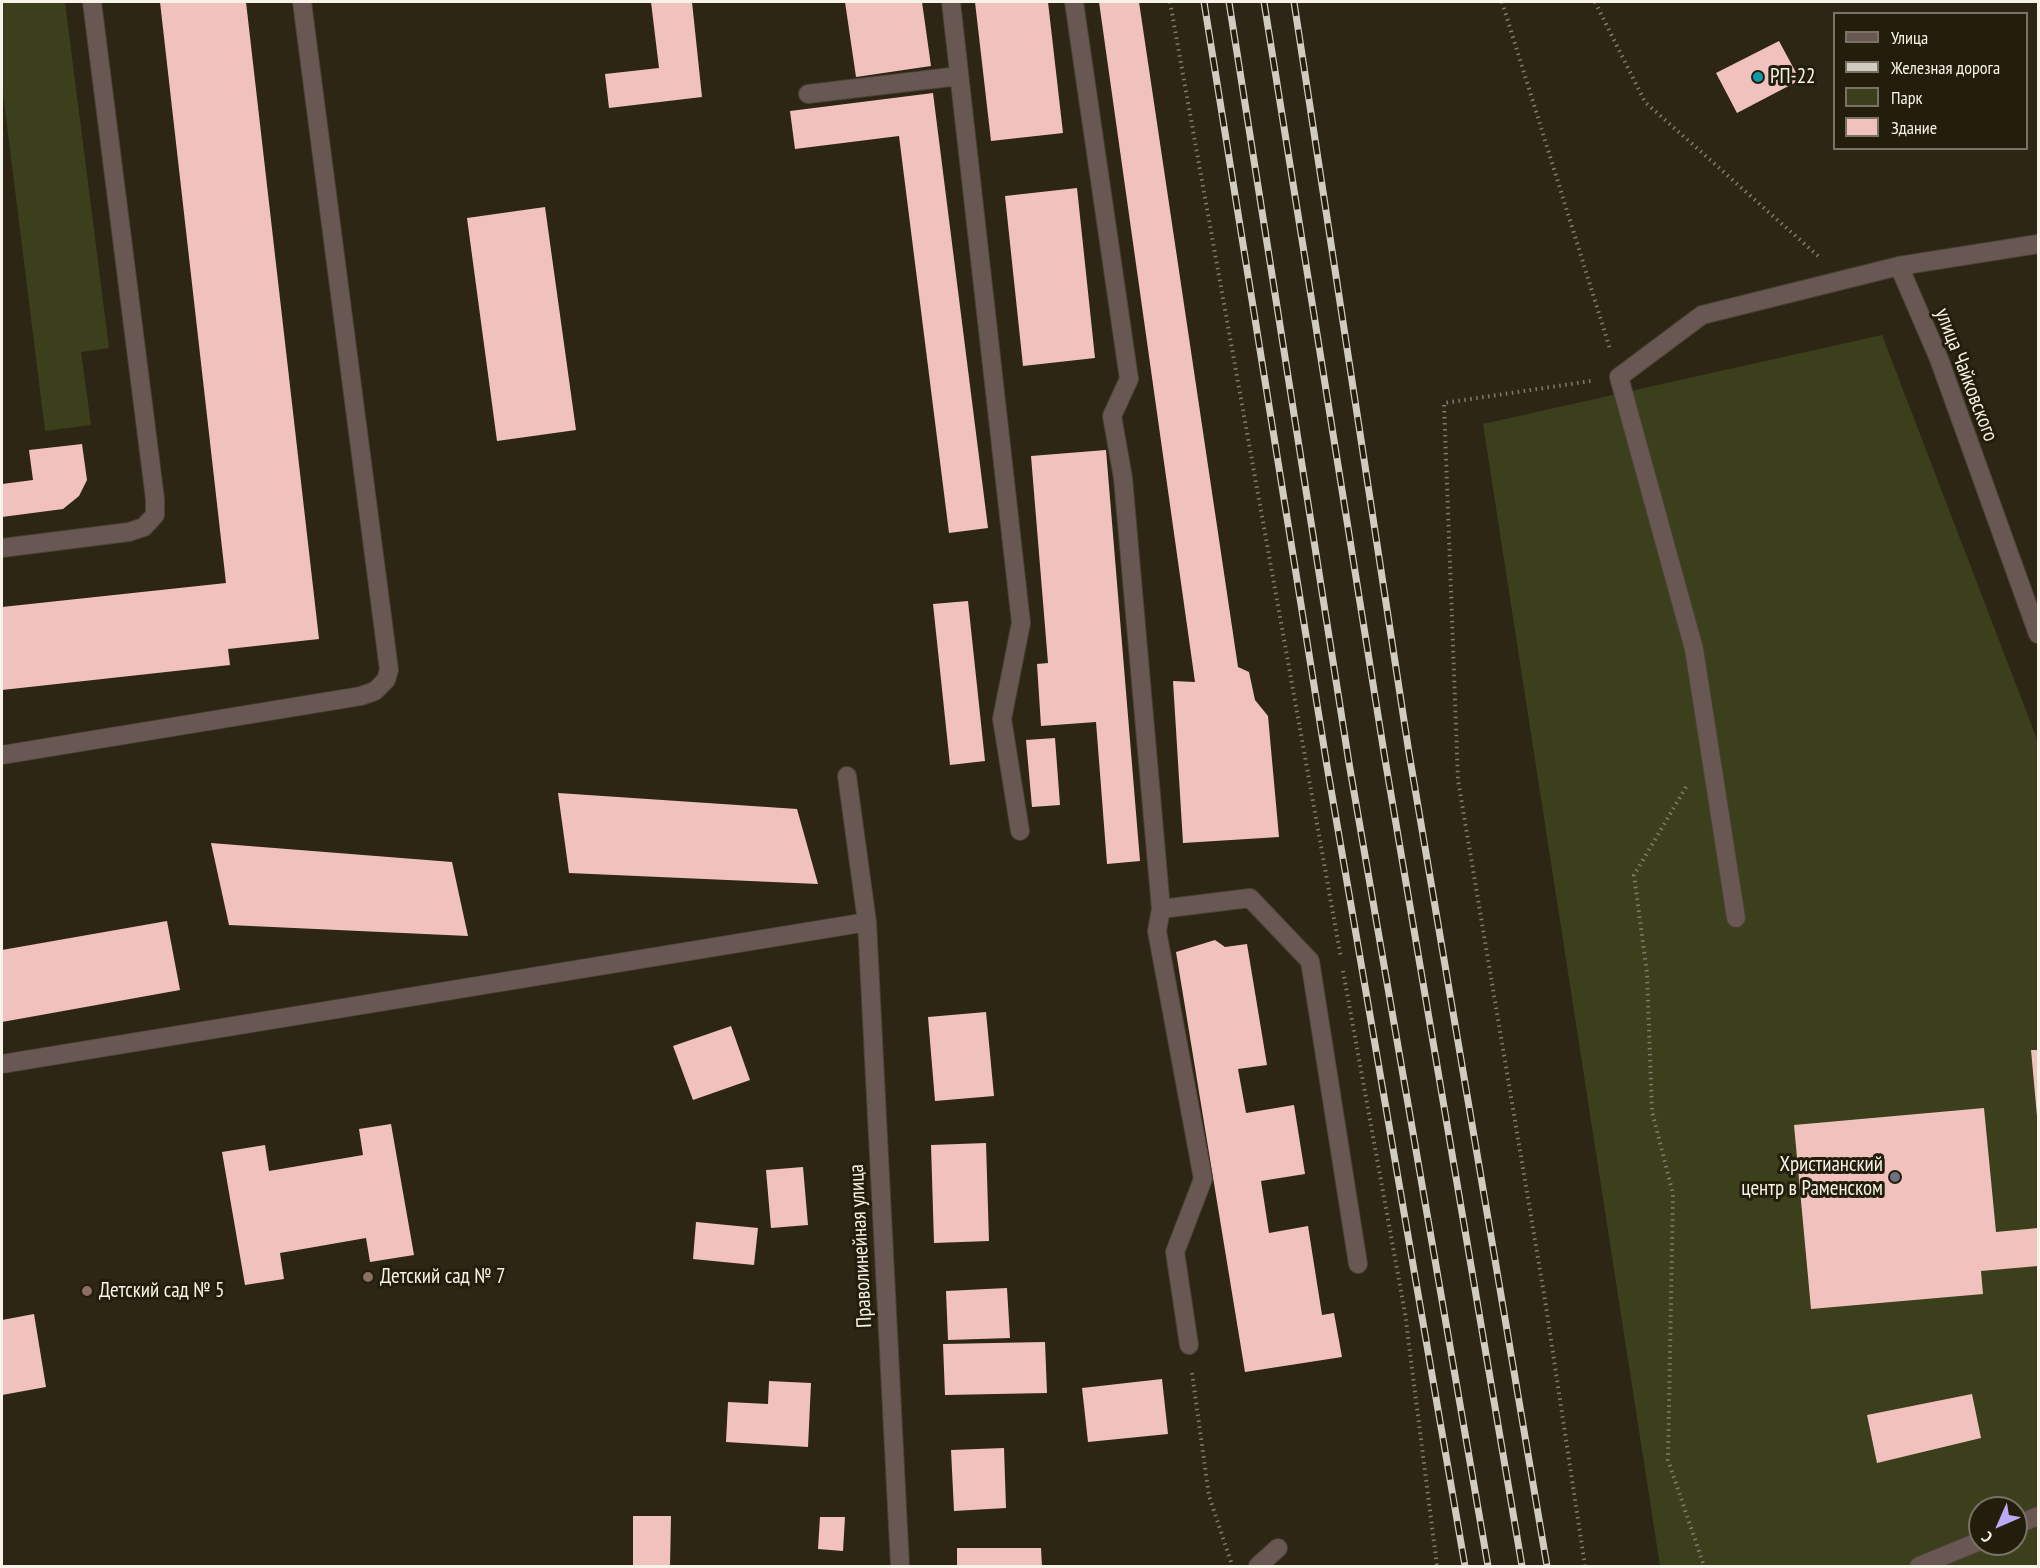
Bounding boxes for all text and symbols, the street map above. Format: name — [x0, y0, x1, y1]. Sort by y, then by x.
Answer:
legend — [1833, 12, 2028, 150]
text: Улица — [1891, 26, 1928, 49]
text: Железная дорога — [1891, 56, 2000, 79]
place label: РП-22 — [1770, 64, 1816, 90]
marker: РП-22 — [1751, 70, 1765, 84]
text: Парк — [1891, 86, 1922, 109]
text: Здание — [1891, 116, 1937, 139]
street label: улица Чайковского — [1929, 305, 2003, 445]
place label: Христианский центр в Раменском — [1741, 1152, 1883, 1202]
street label: Праволинейная улица — [844, 1163, 878, 1329]
marker: Христианский центр в Раменском — [1888, 1170, 1902, 1184]
place label: Детский сад № 7 — [380, 1264, 505, 1290]
marker: Детский сад № 7 — [361, 1270, 375, 1284]
place label: Детский сад № 5 — [99, 1278, 224, 1304]
marker: Детский сад № 5 — [80, 1284, 94, 1298]
north arrow — [1968, 1496, 2028, 1556]
text: С — [1977, 1528, 1996, 1547]

